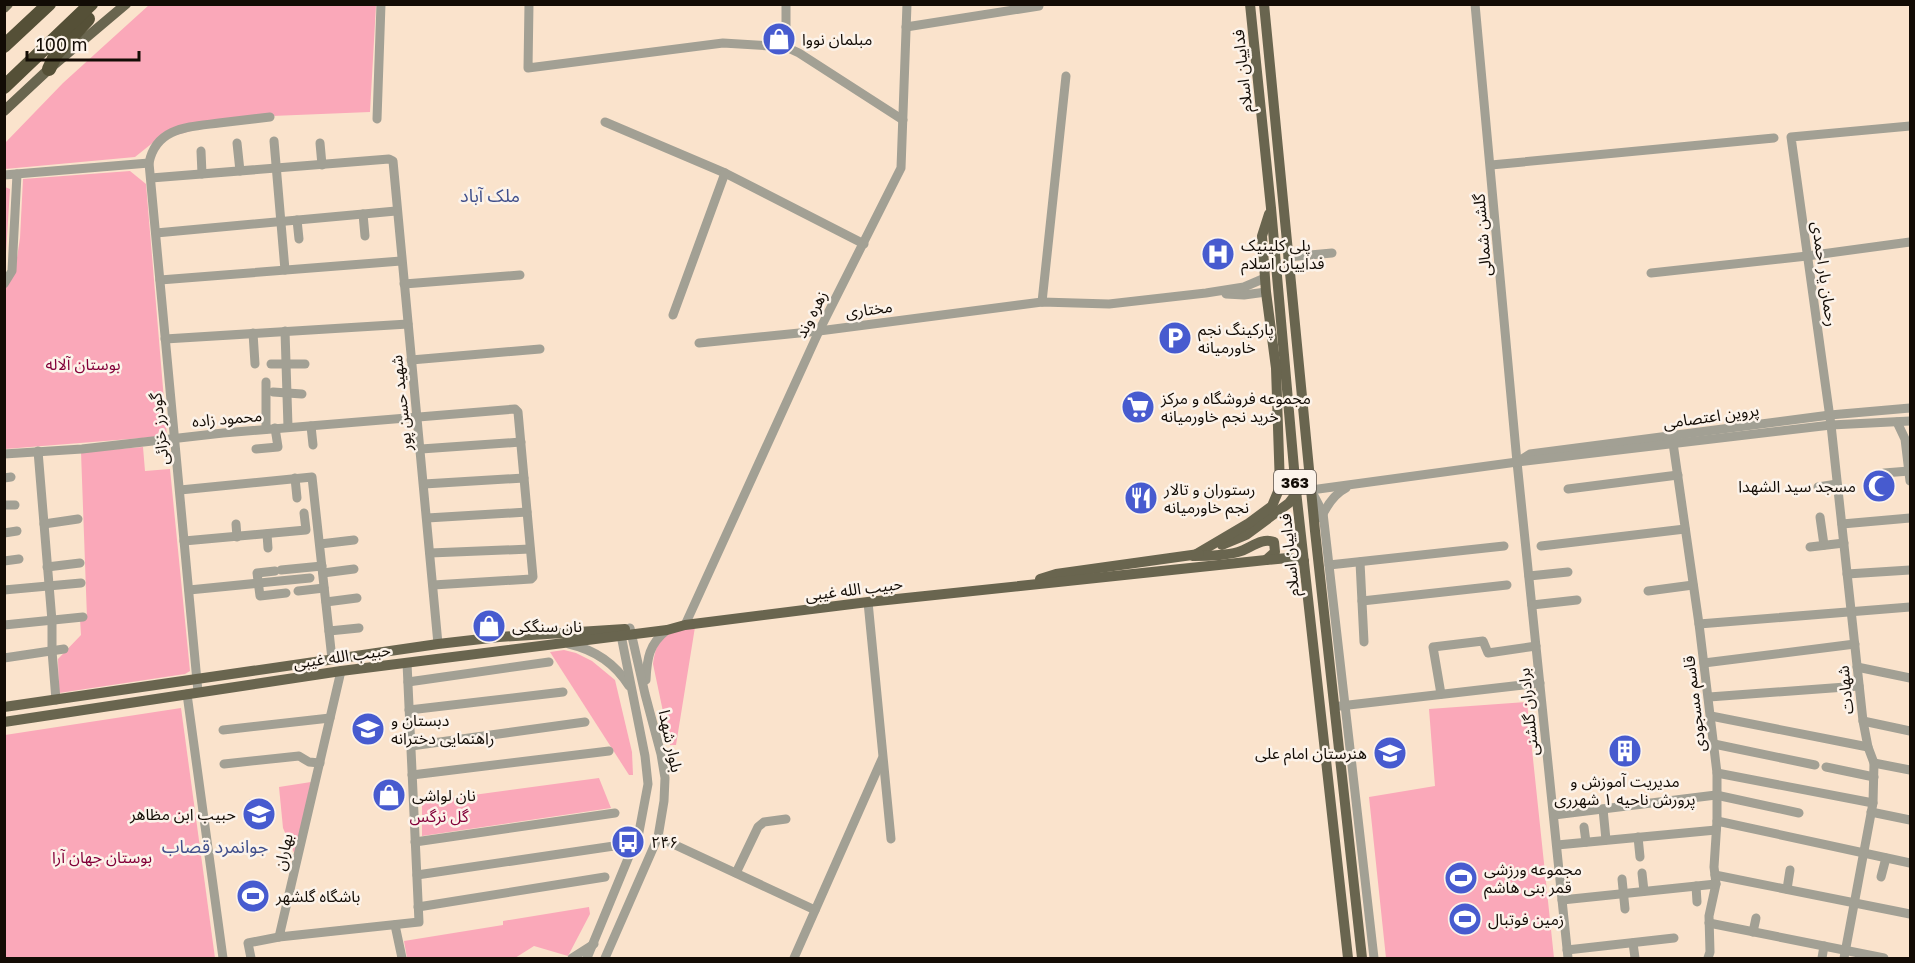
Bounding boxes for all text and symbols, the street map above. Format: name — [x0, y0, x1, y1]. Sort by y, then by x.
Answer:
shop icon: مبلمان نووا — [761, 21, 797, 57]
scale bar — [27, 24, 140, 62]
street label: فداییان اسلام — [1228, 28, 1259, 114]
place label: مبلمان نووا — [802, 29, 872, 49]
text: 100 m — [36, 33, 87, 55]
district label: ملک آباد — [460, 184, 520, 206]
street label: گلشن شمالی — [1468, 192, 1496, 277]
street label: رحمان یار احمدی — [1808, 220, 1842, 328]
place label: پلی کلینیک فداییان اسلام — [1241, 235, 1325, 276]
hospital icon: پلی کلینیک فداییان اسلام — [1200, 236, 1236, 272]
street label: زهره وند — [791, 287, 831, 341]
street label: مختاری — [844, 296, 894, 322]
place label: پارکینگ نجم خاورمیانه — [1198, 319, 1274, 357]
parking icon: پارکینگ نجم خاورمیانه — [1157, 320, 1193, 356]
park label: بوستان آلاله — [46, 354, 121, 374]
street label: شهید حسن پور — [386, 354, 417, 453]
place label: مجموعه فروشگاه و مرکز خرید نجم خاورمیانه — [1160, 388, 1311, 429]
supermarket icon: مجموعه فروشگاه و مرکز خرید نجم خاورمیانه — [1120, 389, 1156, 425]
street label: گودرز خزائی — [145, 391, 173, 466]
street label: پروین اعتصامی — [1662, 399, 1760, 434]
street label: محمود زاده — [191, 405, 263, 431]
mosque icon: مسجد سید الشهدا — [1861, 468, 1897, 504]
road number: 363 — [1274, 470, 1316, 494]
place label: مسجد سید الشهدا — [1738, 476, 1856, 496]
place label: رستوران و تالار نجم خاورمیانه — [1163, 479, 1255, 520]
restaurant icon: رستوران و تالار نجم خاورمیانه — [1123, 480, 1159, 516]
street label: فداییان اسلام — [1275, 512, 1306, 598]
street label: حبیب الله غیبی — [804, 573, 904, 605]
shop icon: نان سنگکی — [471, 608, 507, 644]
place label: نان سنگکی — [512, 616, 582, 636]
street label: حبیب الله غیبی — [292, 639, 392, 673]
street label: قاسم مسجودی — [1678, 654, 1713, 753]
street label: شهادت — [1833, 665, 1857, 715]
street label: برادران گلشنی — [1513, 667, 1543, 757]
street label: بلوار شهدا — [655, 708, 687, 774]
place label: دبستان و راهنمایی دخترانه — [391, 710, 494, 748]
school or university icon: دبستان و راهنمایی دخترانه — [350, 711, 386, 747]
building icon: مدیریت آموزش و پرورش ناحیه ۱ شهرری — [1607, 733, 1643, 769]
school or university icon: هنرستان امام علی — [1372, 735, 1408, 771]
place label: هنرستان امام علی — [1255, 743, 1367, 766]
place label: مدیریت آموزش و پرورش ناحیه ۱ شهرری — [1554, 771, 1696, 810]
shop icon: نان لواشی — [371, 777, 407, 813]
place label: نان لواشی — [412, 785, 476, 805]
school or university icon: حبیب ابن مظاهر — [241, 796, 277, 832]
place label: حبیب ابن مظاهر — [129, 804, 236, 824]
park label: گل نرگس — [409, 806, 469, 826]
bus stop icon: ۲۴۶ — [610, 824, 646, 860]
street label: بهاران — [269, 832, 297, 872]
place label: ۲۴۶ — [651, 832, 678, 852]
district label: جوانمرد قصاب — [162, 835, 268, 858]
park label: بوستان جهان آرا — [52, 847, 152, 867]
place label: مجموعه ورزشی قمر بنی هاشم — [1484, 859, 1582, 900]
sports icon: مجموعه ورزشی قمر بنی هاشم — [1443, 860, 1479, 896]
sports icon: باشگاه گلشهر — [235, 878, 271, 914]
place label: باشگاه گلشهر — [275, 886, 360, 906]
sports icon: زمین فوتبال — [1447, 901, 1483, 937]
place label: زمین فوتبال — [1488, 909, 1564, 930]

